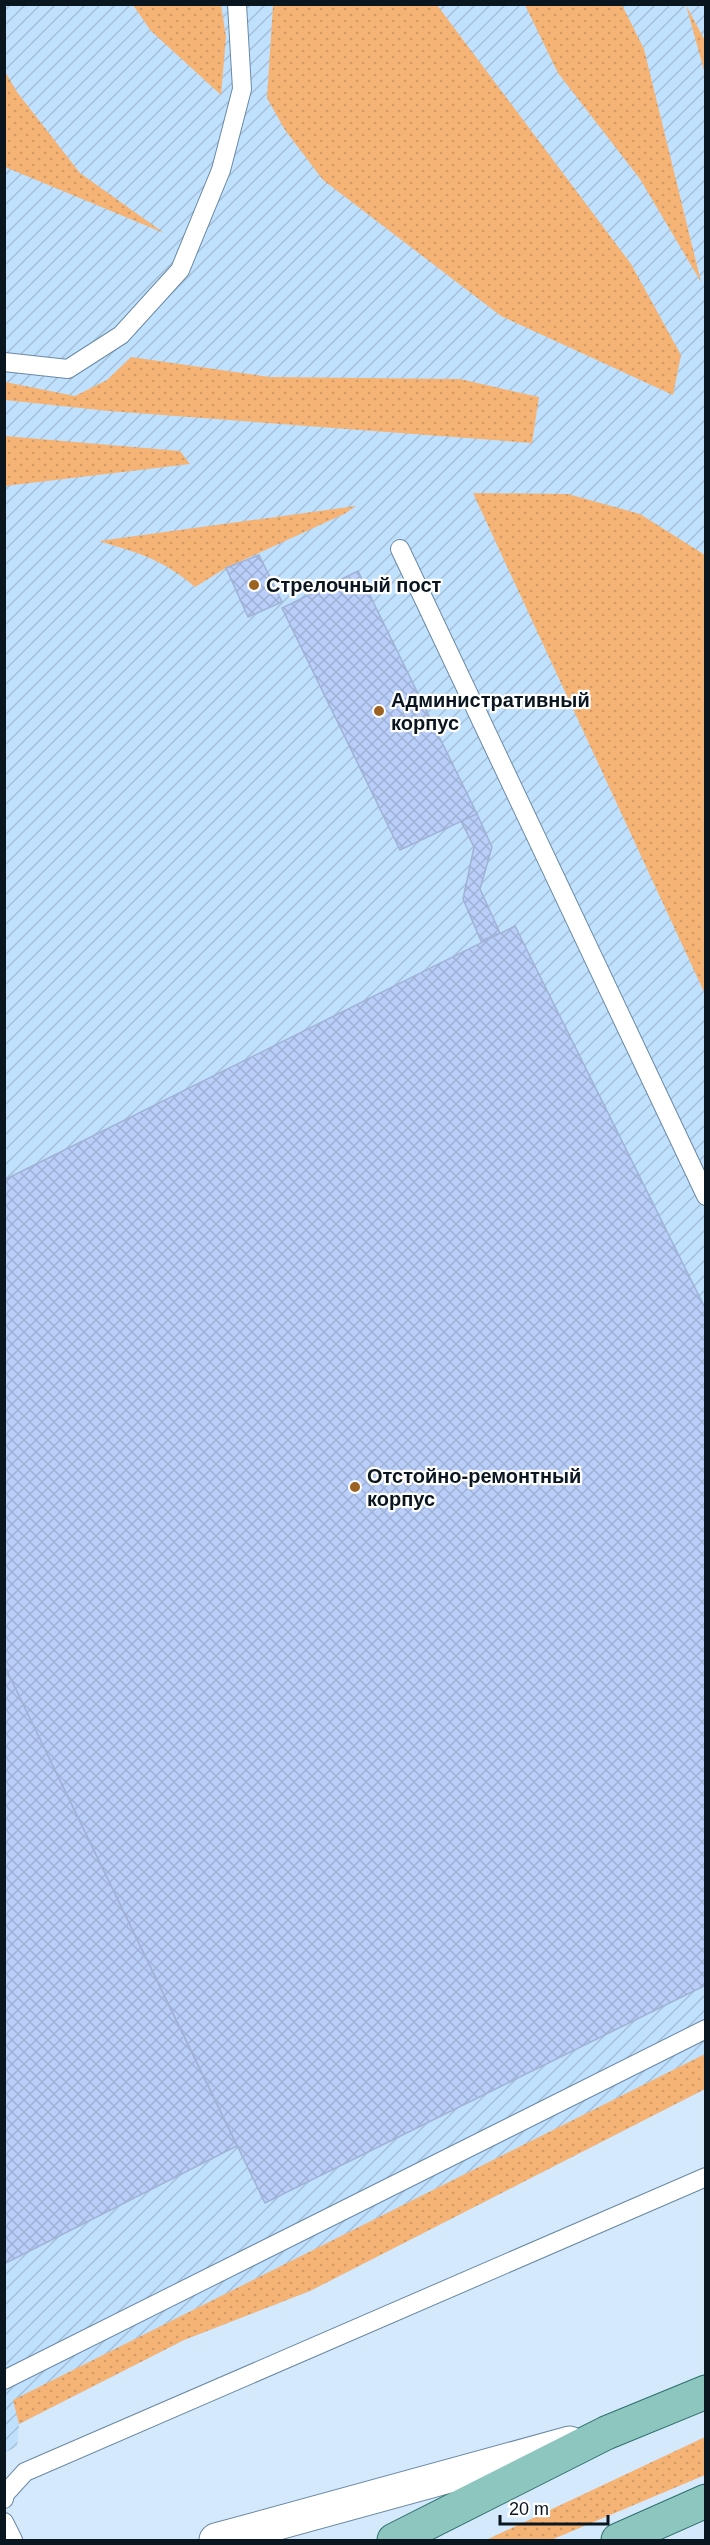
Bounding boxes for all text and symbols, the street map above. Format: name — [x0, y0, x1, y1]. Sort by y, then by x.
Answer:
place label: Стрелочный пост — [266, 574, 442, 596]
marker: Стрелочный пост — [247, 578, 261, 592]
place label: Административный корпус — [391, 689, 590, 734]
marker: Административный корпус — [372, 704, 386, 718]
place label: Отстойно-ремонтный корпус — [367, 1465, 581, 1510]
marker: Отстойно-ремонтный корпус — [348, 1480, 362, 1494]
scale bar — [500, 2488, 608, 2526]
text: 20 m — [509, 2499, 549, 2519]

